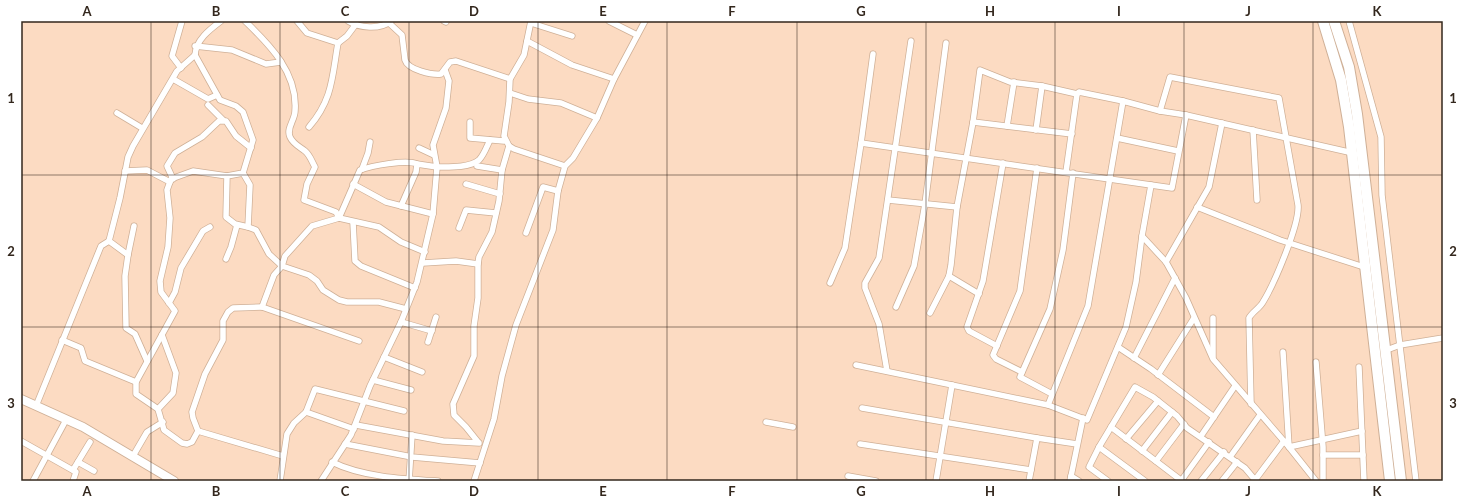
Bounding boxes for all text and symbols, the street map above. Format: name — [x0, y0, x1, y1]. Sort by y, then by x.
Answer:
text: A — [81, 3, 92, 19]
text: B — [212, 3, 221, 19]
text: C — [341, 3, 350, 19]
text: D — [469, 3, 479, 19]
text: E — [599, 3, 607, 19]
text: F — [728, 3, 736, 19]
text: G — [856, 3, 866, 19]
text: H — [985, 3, 995, 19]
text: I — [1117, 3, 1121, 19]
text: J — [1245, 3, 1251, 19]
text: K — [1373, 3, 1383, 19]
text: 1 — [7, 90, 15, 106]
text: 1 — [1449, 90, 1457, 106]
text: 2 — [7, 243, 15, 259]
text: 2 — [1449, 243, 1457, 259]
text: 3 — [7, 395, 15, 411]
text: 3 — [1449, 395, 1457, 411]
text: A — [81, 483, 92, 499]
text: B — [212, 483, 221, 499]
text: C — [341, 483, 350, 499]
text: D — [469, 483, 479, 499]
text: E — [599, 483, 607, 499]
text: F — [728, 483, 736, 499]
text: G — [856, 483, 866, 499]
text: H — [985, 483, 995, 499]
text: I — [1117, 483, 1121, 499]
text: J — [1245, 483, 1251, 499]
text: K — [1373, 483, 1383, 499]

